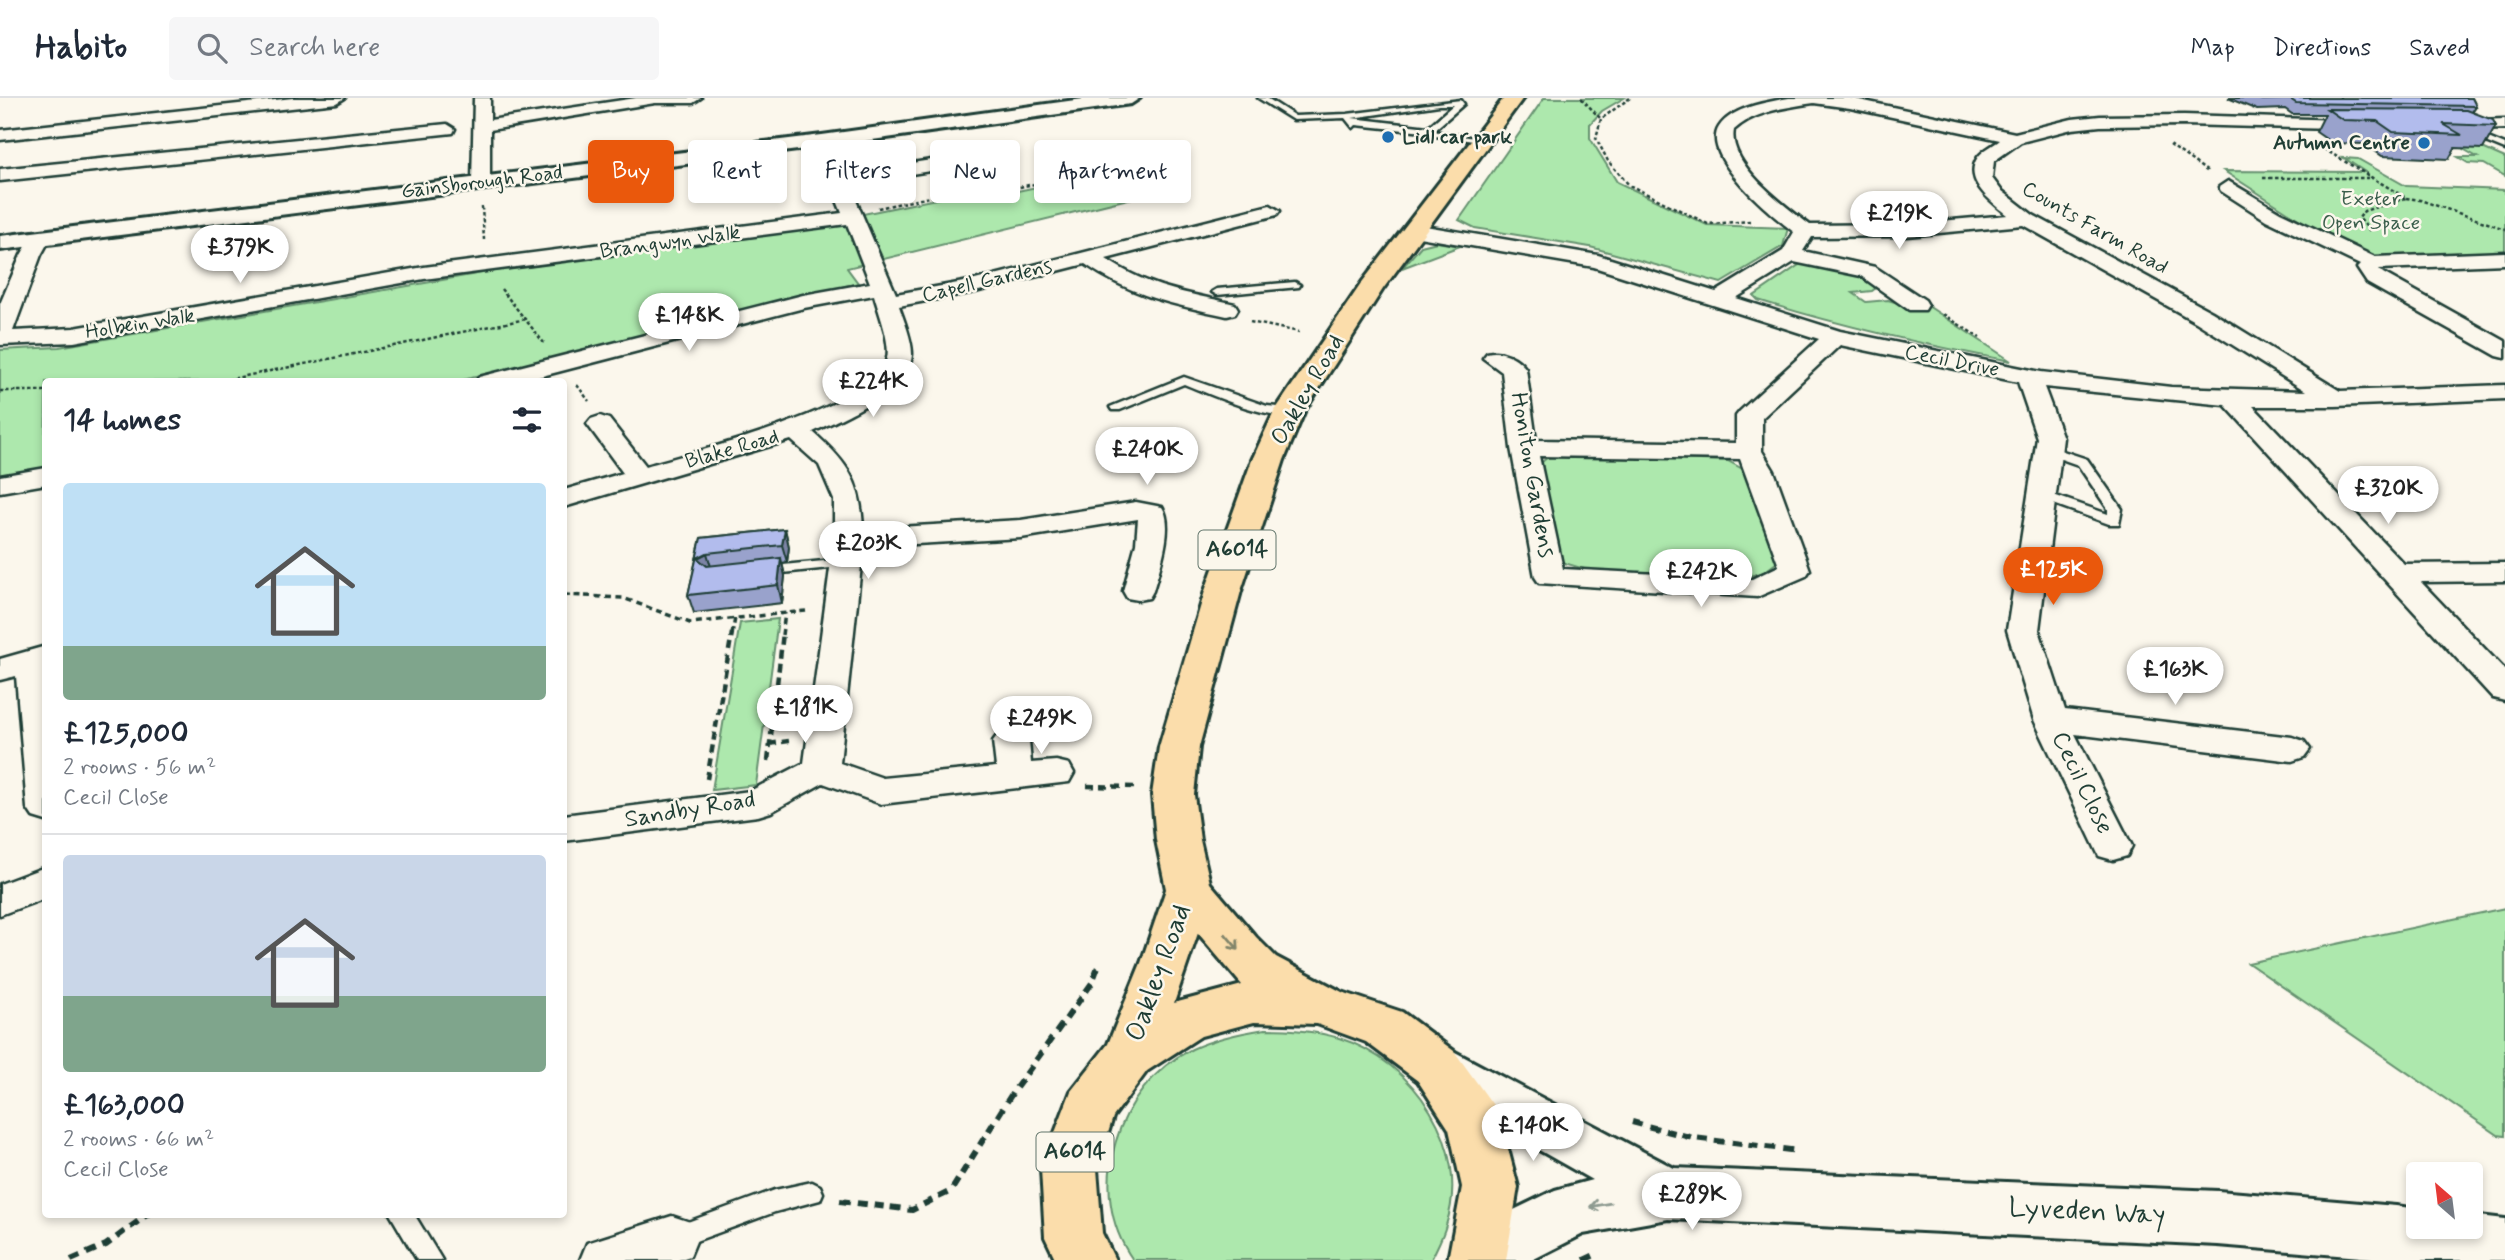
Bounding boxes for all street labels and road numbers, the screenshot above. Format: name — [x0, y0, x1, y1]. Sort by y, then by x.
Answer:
street label: Gainsborough Road — [400, 158, 564, 206]
street label: Counts Farm Road — [2017, 175, 2173, 281]
street label: Brangwyn Walk — [598, 218, 742, 266]
street label: Capell Gardens — [919, 252, 1055, 310]
street label: Holbein Walk — [83, 301, 197, 346]
street label: Oakley Road — [1264, 329, 1352, 451]
street label: Cecil Drive — [1902, 338, 2002, 384]
street label: Honiton Gardens — [1502, 390, 1562, 560]
street label: Blake Road — [682, 422, 782, 476]
road number: A6014 — [1198, 530, 1276, 570]
street label: Cecil Close — [2044, 727, 2120, 839]
street label: Sandby Road — [623, 784, 757, 836]
street label: Oakley Road — [1117, 899, 1201, 1047]
road number: A6014 — [1036, 1133, 1114, 1172]
street label: Lyveden Way — [2008, 1189, 2166, 1235]

